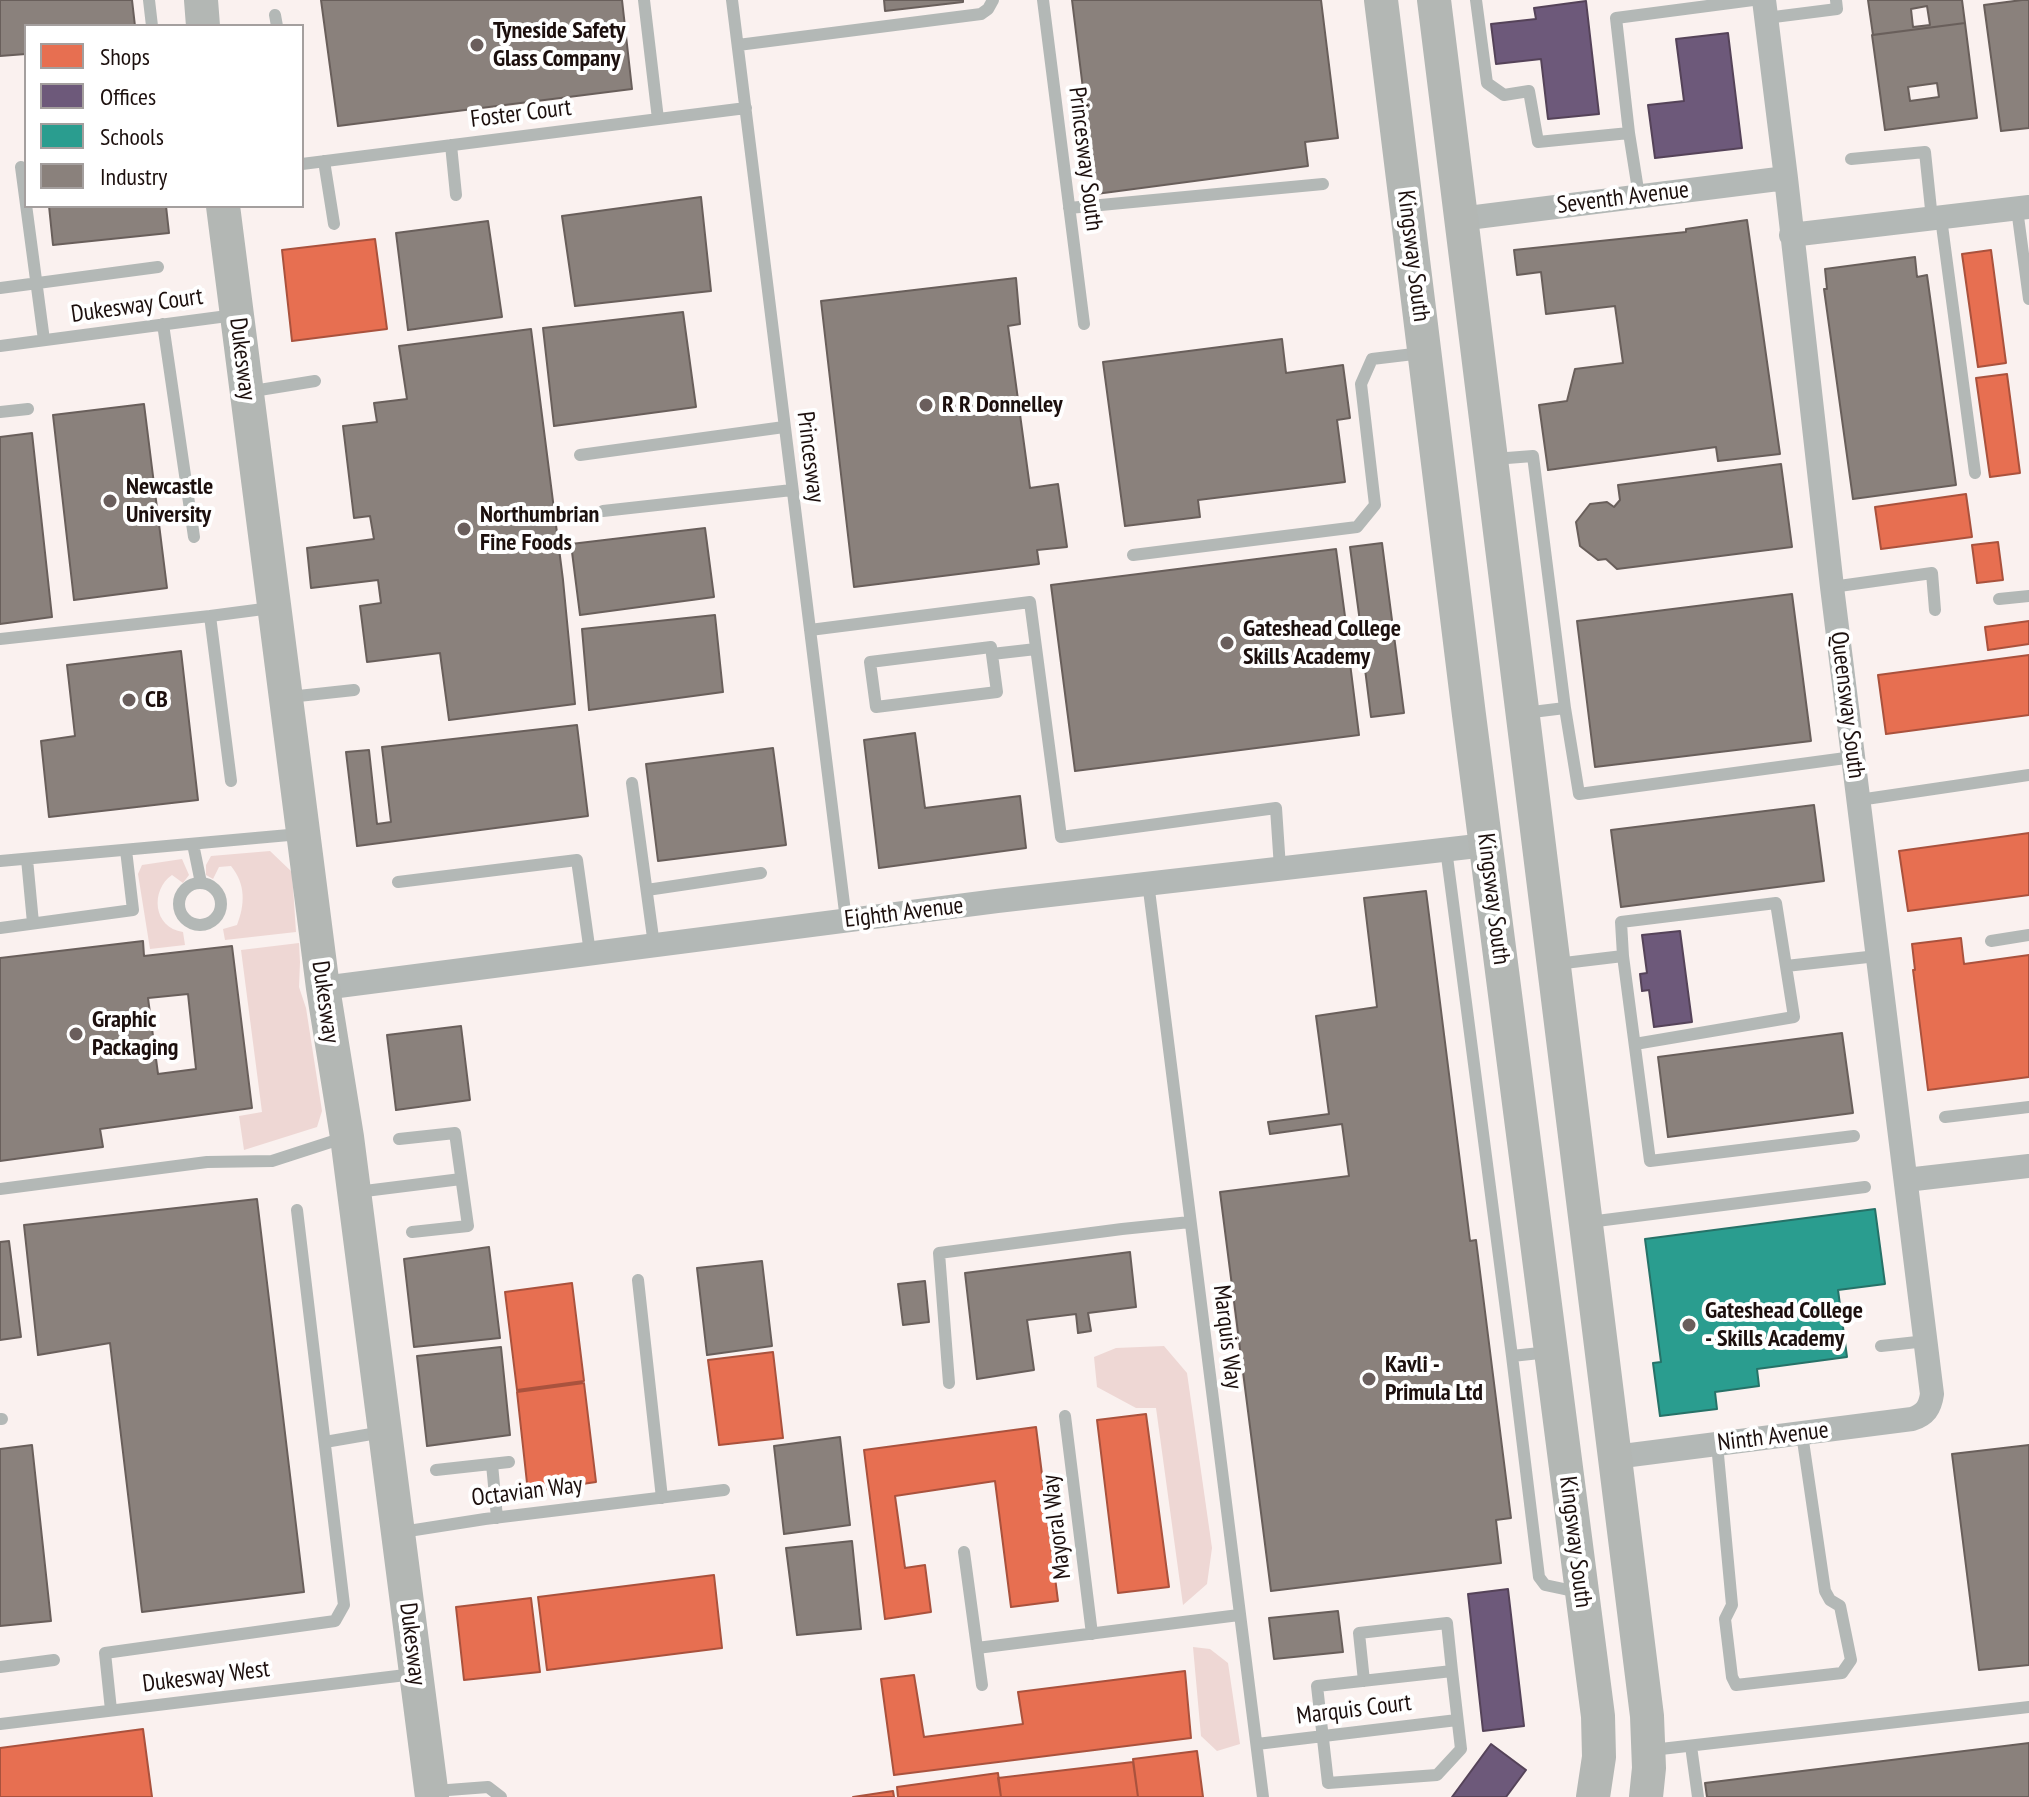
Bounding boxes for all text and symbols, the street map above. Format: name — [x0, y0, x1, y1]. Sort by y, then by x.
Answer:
place label: Tyneside Safety Glass Company — [493, 17, 625, 73]
legend — [24, 24, 304, 208]
marker: Tyneside Safety Glass Company — [468, 36, 486, 54]
text: Shops — [100, 41, 150, 72]
text: Offices — [100, 81, 156, 112]
street label: Princesway South — [1062, 85, 1108, 233]
street label: Foster Court — [469, 94, 573, 134]
text: Schools — [100, 121, 164, 152]
text: Industry — [100, 161, 167, 192]
street label: Seventh Avenue — [1555, 176, 1691, 220]
street label: Kingsway South — [1391, 189, 1435, 323]
street label: Dukesway Court — [69, 282, 205, 330]
street label: Dukesway — [223, 316, 261, 402]
place label: R R Donnelley — [942, 391, 1063, 419]
marker: R R Donnelley — [917, 396, 935, 414]
street label: Princesway — [790, 410, 830, 504]
place label: Newcastle University — [126, 473, 213, 529]
marker: Newcastle University — [101, 492, 119, 510]
place label: Northumbrian Fine Foods — [480, 501, 599, 557]
marker: Northumbrian Fine Foods — [455, 520, 473, 538]
place label: Gateshead College Skills Academy — [1243, 615, 1401, 671]
street label: Queensway South — [1824, 630, 1870, 780]
marker: Gateshead College Skills Academy — [1218, 634, 1236, 652]
place label: CB — [145, 686, 168, 714]
marker: CB — [120, 691, 138, 709]
street label: Kingsway South — [1471, 832, 1515, 966]
street label: Eighth Avenue — [843, 891, 965, 935]
street label: Dukesway — [305, 959, 345, 1045]
place label: Graphic Packaging — [92, 1006, 178, 1062]
marker: Graphic Packaging — [67, 1025, 85, 1043]
street label: Marquis Way — [1206, 1283, 1248, 1391]
place label: Gateshead College - Skills Academy — [1705, 1297, 1863, 1353]
marker: Gateshead College - Skills Academy — [1680, 1316, 1698, 1334]
place label: Kavli - Primula Ltd — [1385, 1351, 1483, 1407]
marker: Kavli - Primula Ltd — [1360, 1370, 1378, 1388]
street label: Ninth Avenue — [1716, 1416, 1830, 1458]
street label: Octavian Way — [470, 1471, 584, 1513]
street label: Mayoral Way — [1036, 1473, 1078, 1581]
street label: Kingsway South — [1553, 1475, 1597, 1609]
street label: Dukesway — [393, 1601, 431, 1687]
street label: Dukesway West — [141, 1655, 271, 1699]
street label: Marquis Court — [1295, 1689, 1413, 1731]

